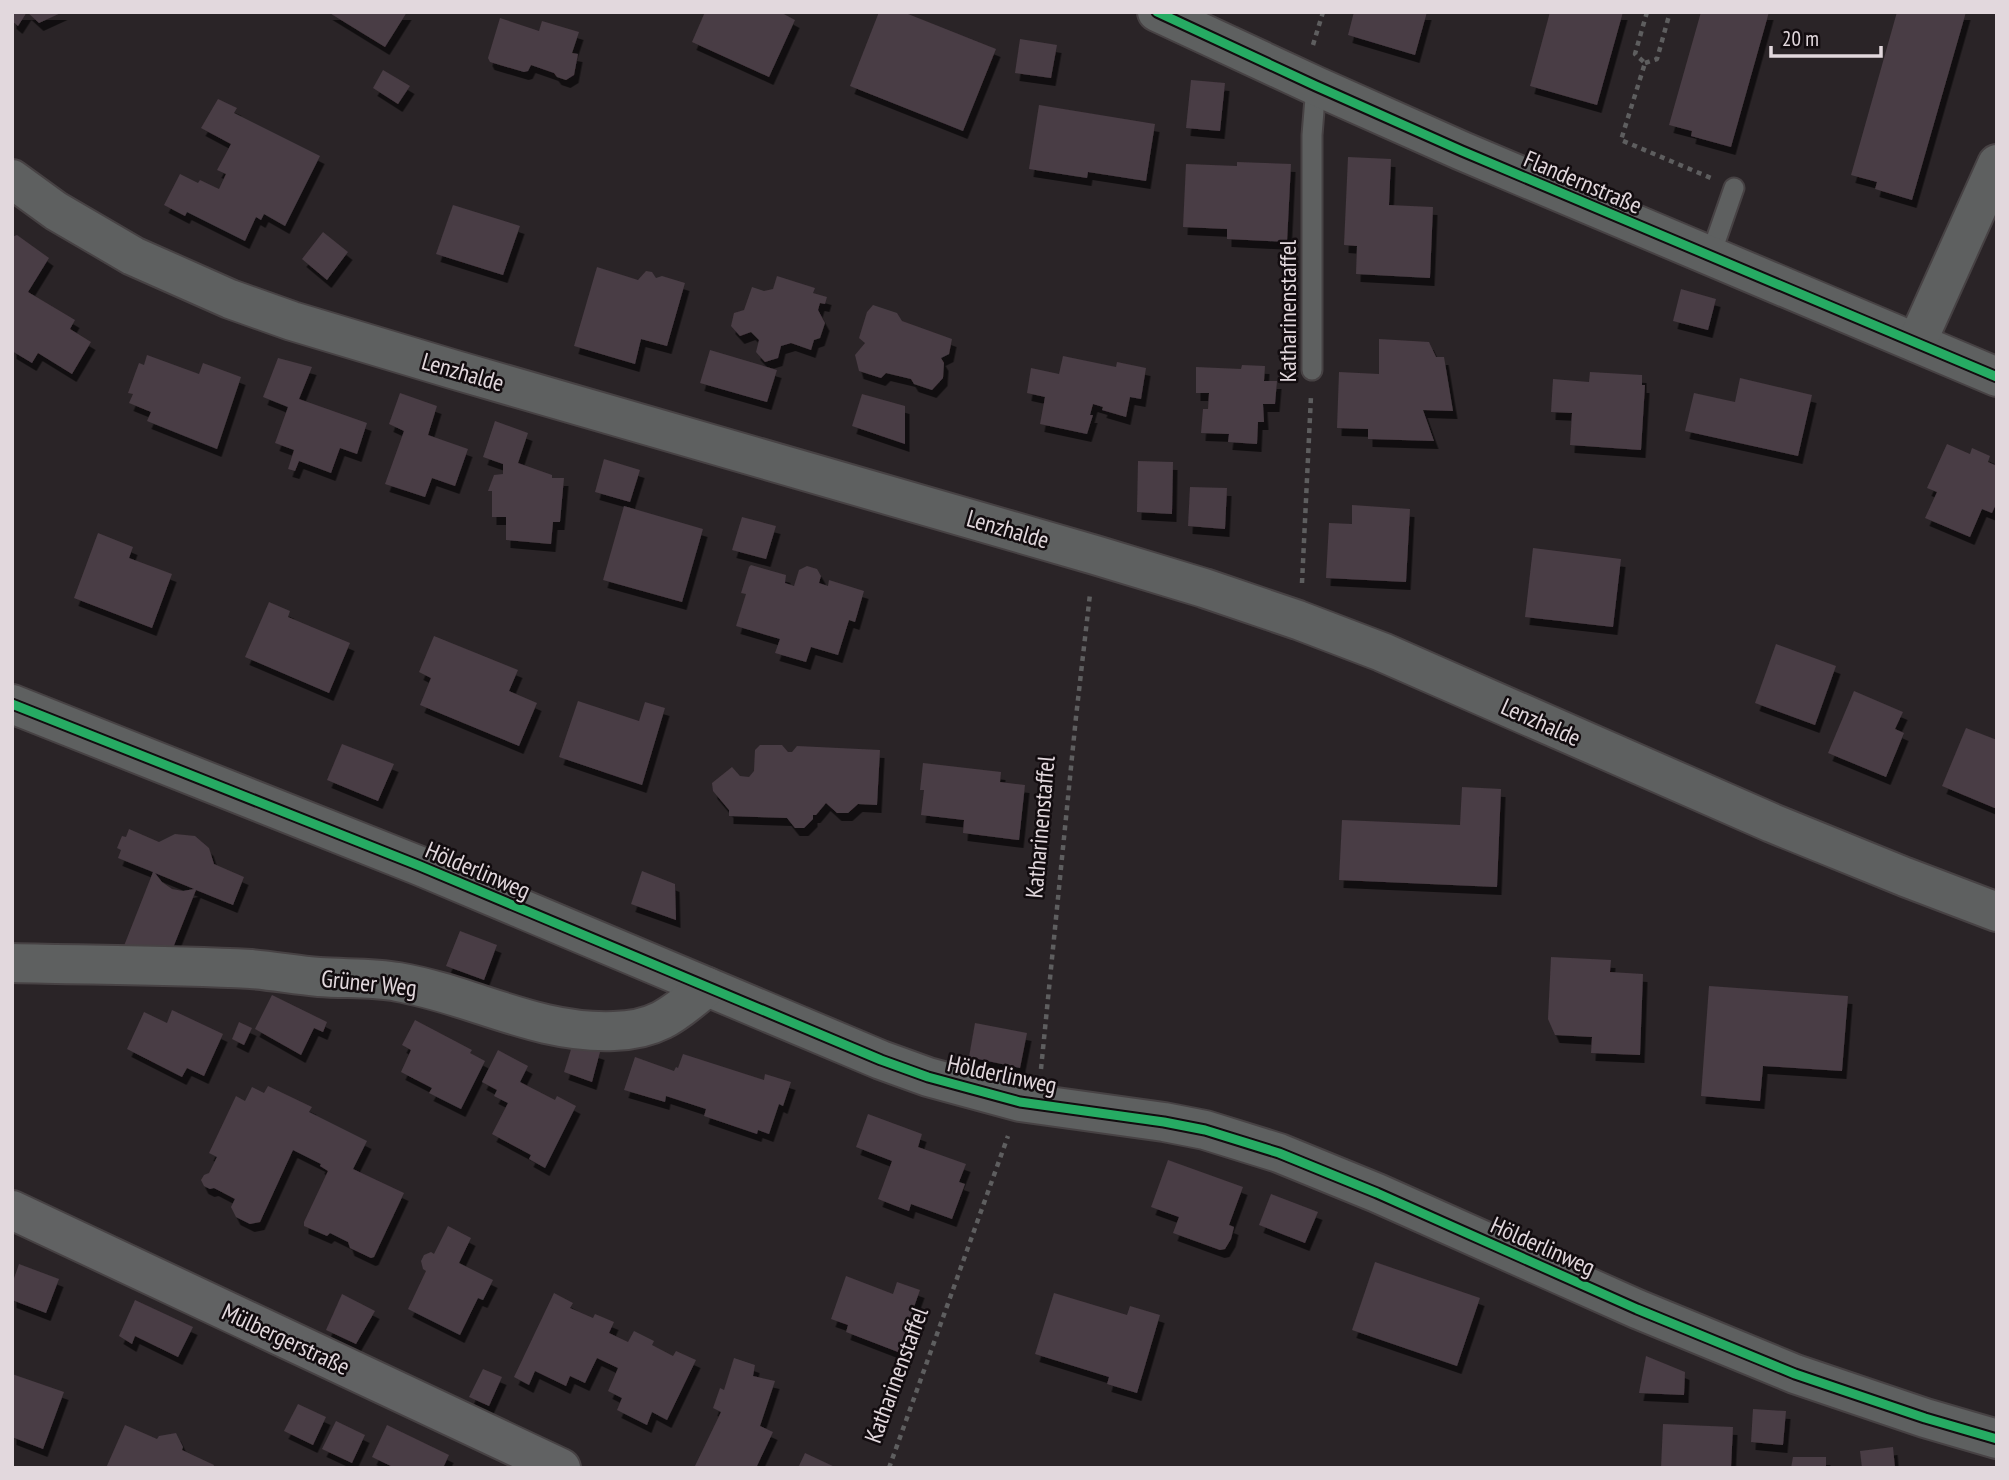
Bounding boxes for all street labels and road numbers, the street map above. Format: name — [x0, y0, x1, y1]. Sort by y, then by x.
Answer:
street label: Flandernstraße — [1519, 143, 1647, 221]
street label: Katharinenstaffel — [1272, 239, 1303, 382]
street label: Lenzhalde — [418, 346, 508, 398]
street label: Lenzhalde — [963, 503, 1053, 555]
street label: Lenzhalde — [1496, 691, 1586, 753]
street label: Katharinenstaffel — [1018, 754, 1062, 899]
street label: Hölderlinweg — [421, 834, 535, 906]
street label: Grüner Weg — [320, 963, 418, 1003]
street label: Hölderlinweg — [944, 1047, 1060, 1101]
street label: Hölderlinweg — [1486, 1209, 1600, 1283]
street label: Mülbergerstraße — [217, 1296, 355, 1382]
street label: Katharinenstaffel — [857, 1302, 935, 1447]

